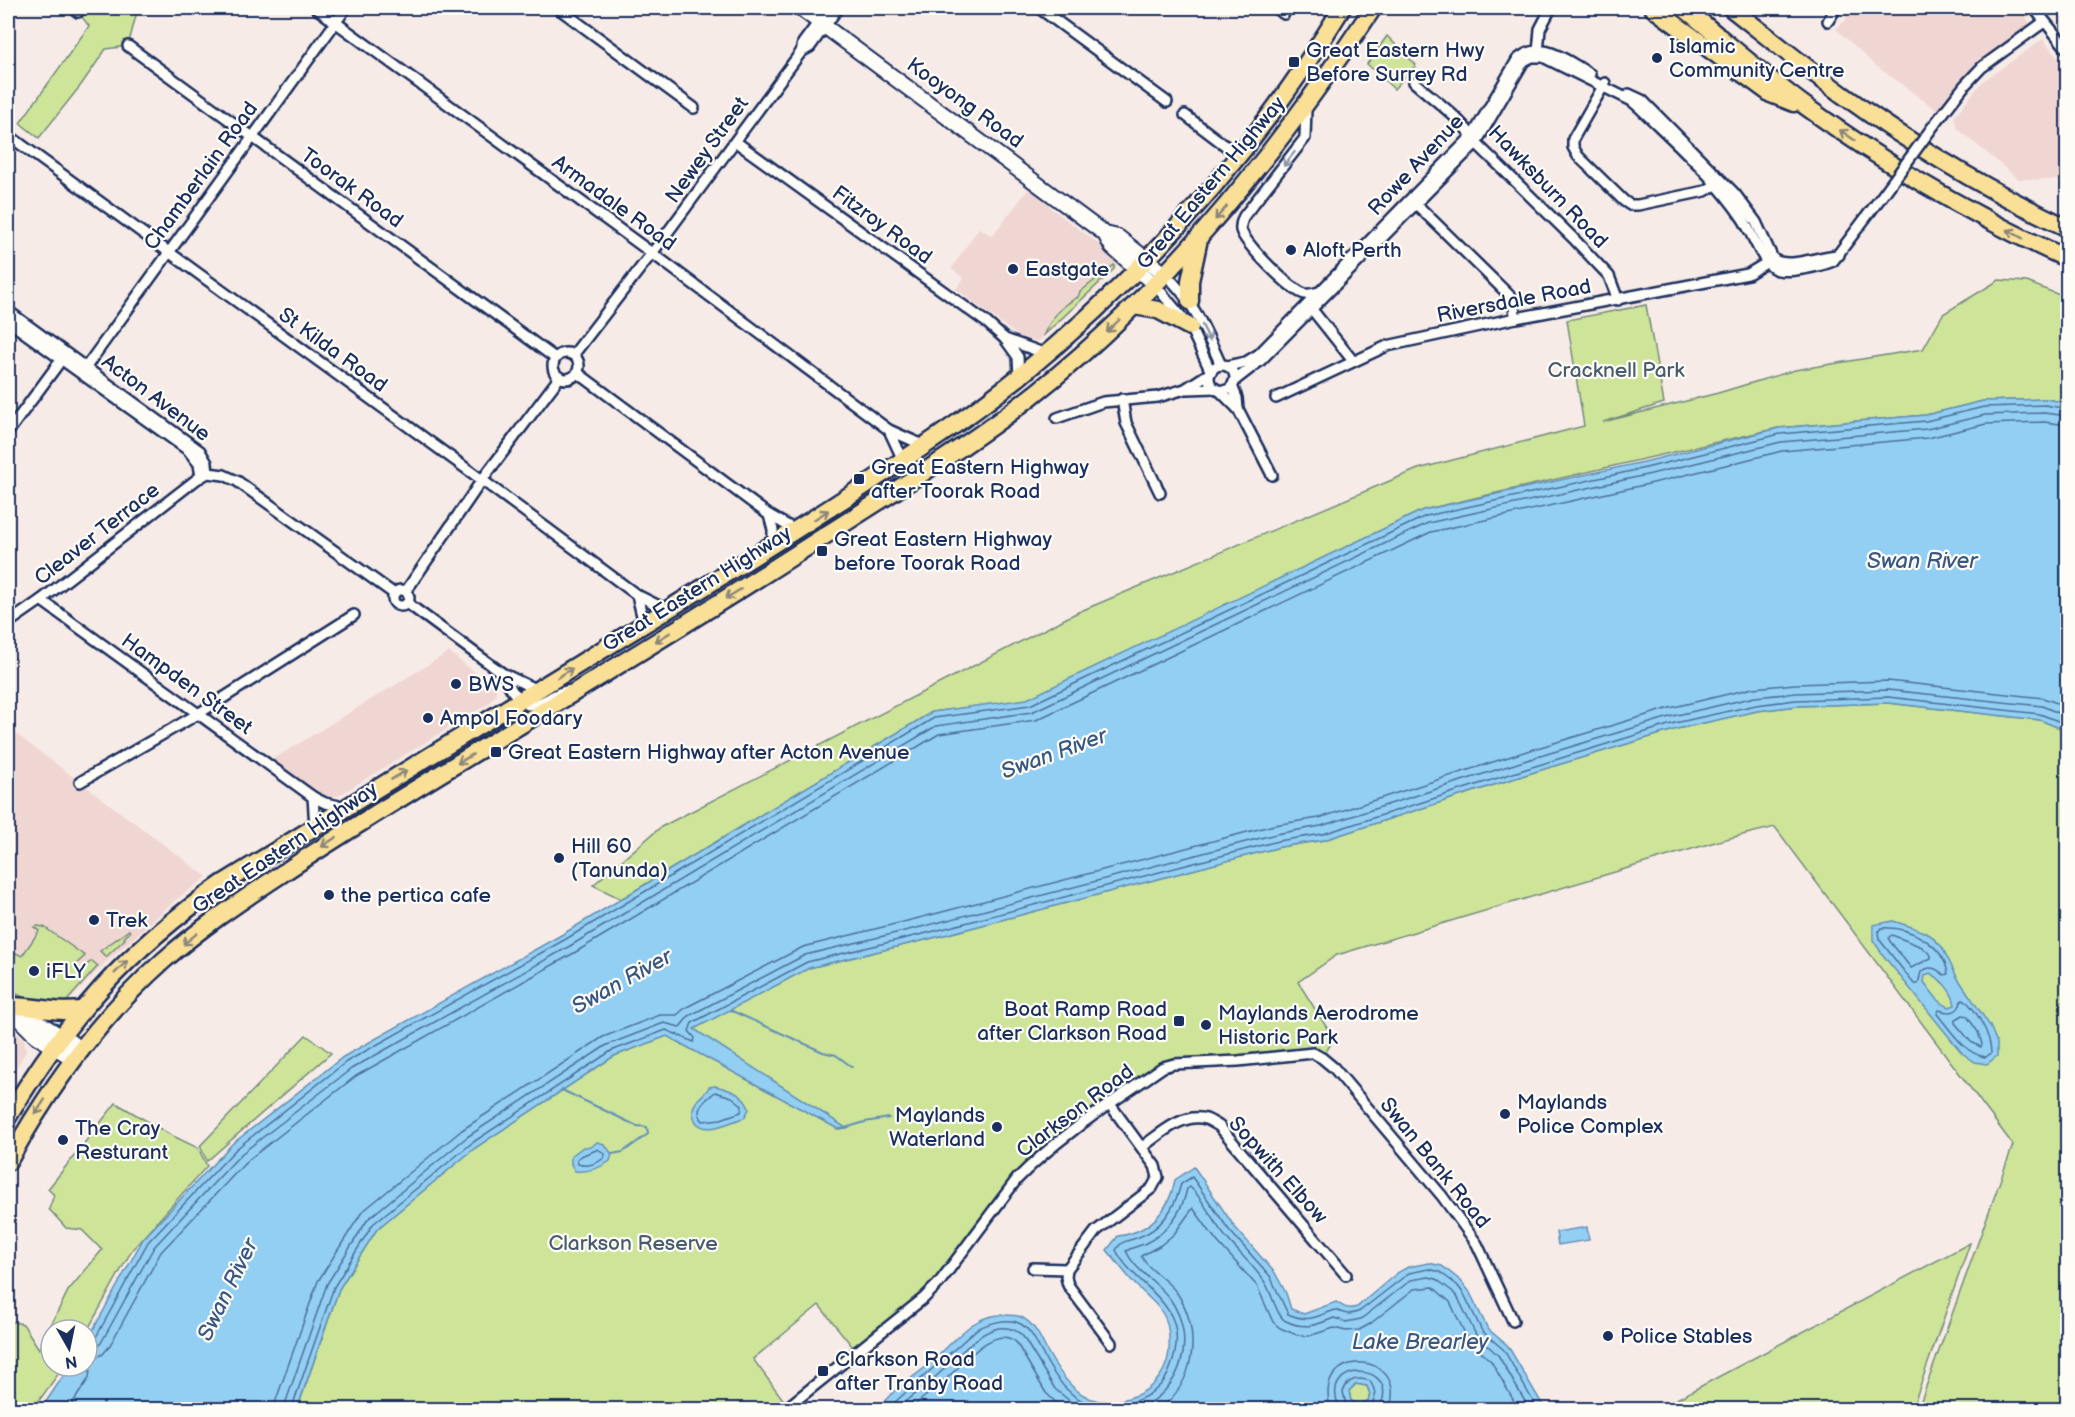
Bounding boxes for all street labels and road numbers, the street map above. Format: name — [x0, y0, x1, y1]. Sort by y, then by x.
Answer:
street label: Kooyong Road — [902, 52, 1028, 154]
street label: Newey Street — [660, 91, 754, 208]
street label: Great Eastern Highway — [1131, 91, 1291, 275]
street label: Chamberlain Road — [139, 97, 263, 255]
street label: Rowe Avenue — [1363, 109, 1469, 221]
street label: Hawksburn Road — [1483, 120, 1613, 254]
street label: Toorak Road — [296, 143, 408, 233]
street label: Armadale Road — [547, 150, 681, 256]
street label: Fitzroy Road — [827, 180, 937, 270]
street label: Riversdale Road — [1435, 274, 1593, 328]
street label: St Kilda Road — [274, 302, 392, 398]
street label: Acton Avenue — [97, 349, 215, 447]
street label: Cleaver Terrace — [29, 477, 165, 591]
street label: Great Eastern Highway — [598, 520, 796, 657]
street label: Hampden Street — [117, 628, 258, 740]
street label: Great Eastern Highway — [188, 776, 383, 919]
street label: Clarkson Road — [1012, 1059, 1138, 1163]
street label: Swan Bank Road — [1375, 1093, 1495, 1233]
street label: Sopwith Elbow — [1223, 1111, 1333, 1229]

